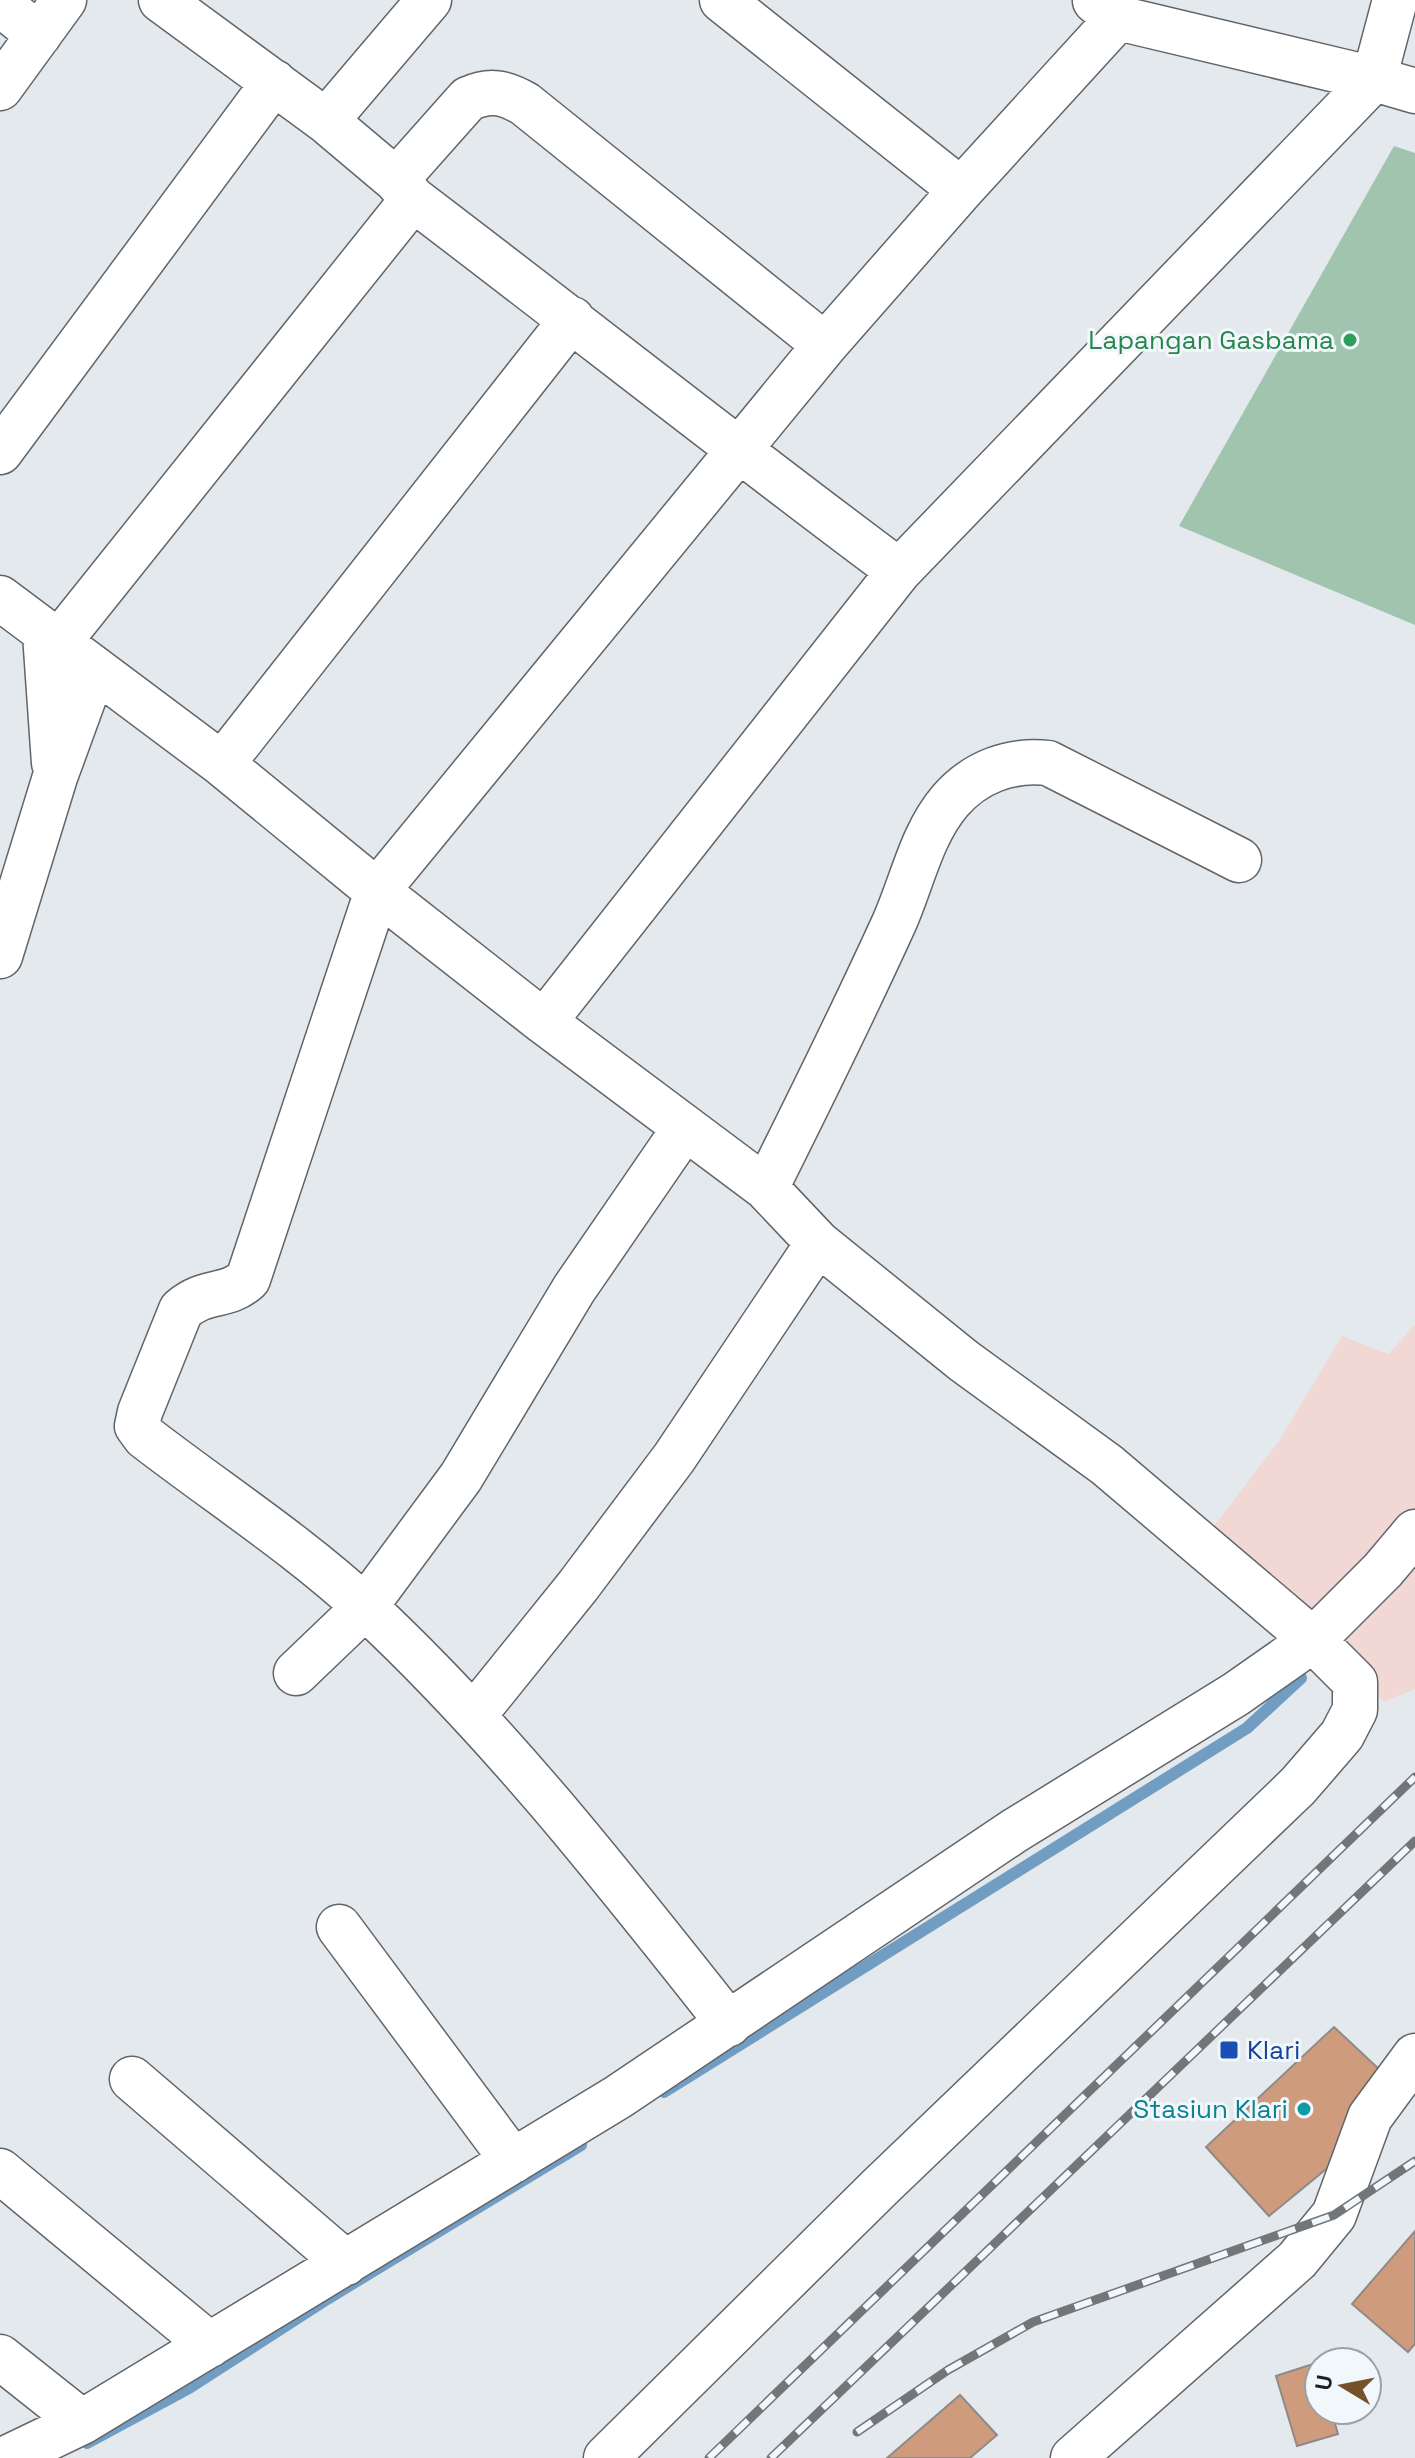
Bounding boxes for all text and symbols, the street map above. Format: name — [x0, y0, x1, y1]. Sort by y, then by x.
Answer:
place label: Lapangan Gasbama — [1088, 323, 1334, 357]
marker: Lapangan Gasbama — [1341, 331, 1359, 349]
place label: Klari — [1247, 2033, 1300, 2067]
marker: Klari — [1218, 2039, 1240, 2061]
place label: Stasiun Klari — [1133, 2092, 1288, 2126]
marker: Stasiun Klari — [1295, 2100, 1313, 2118]
north arrow — [1303, 2346, 1383, 2426]
text: U — [1308, 2373, 1338, 2392]

